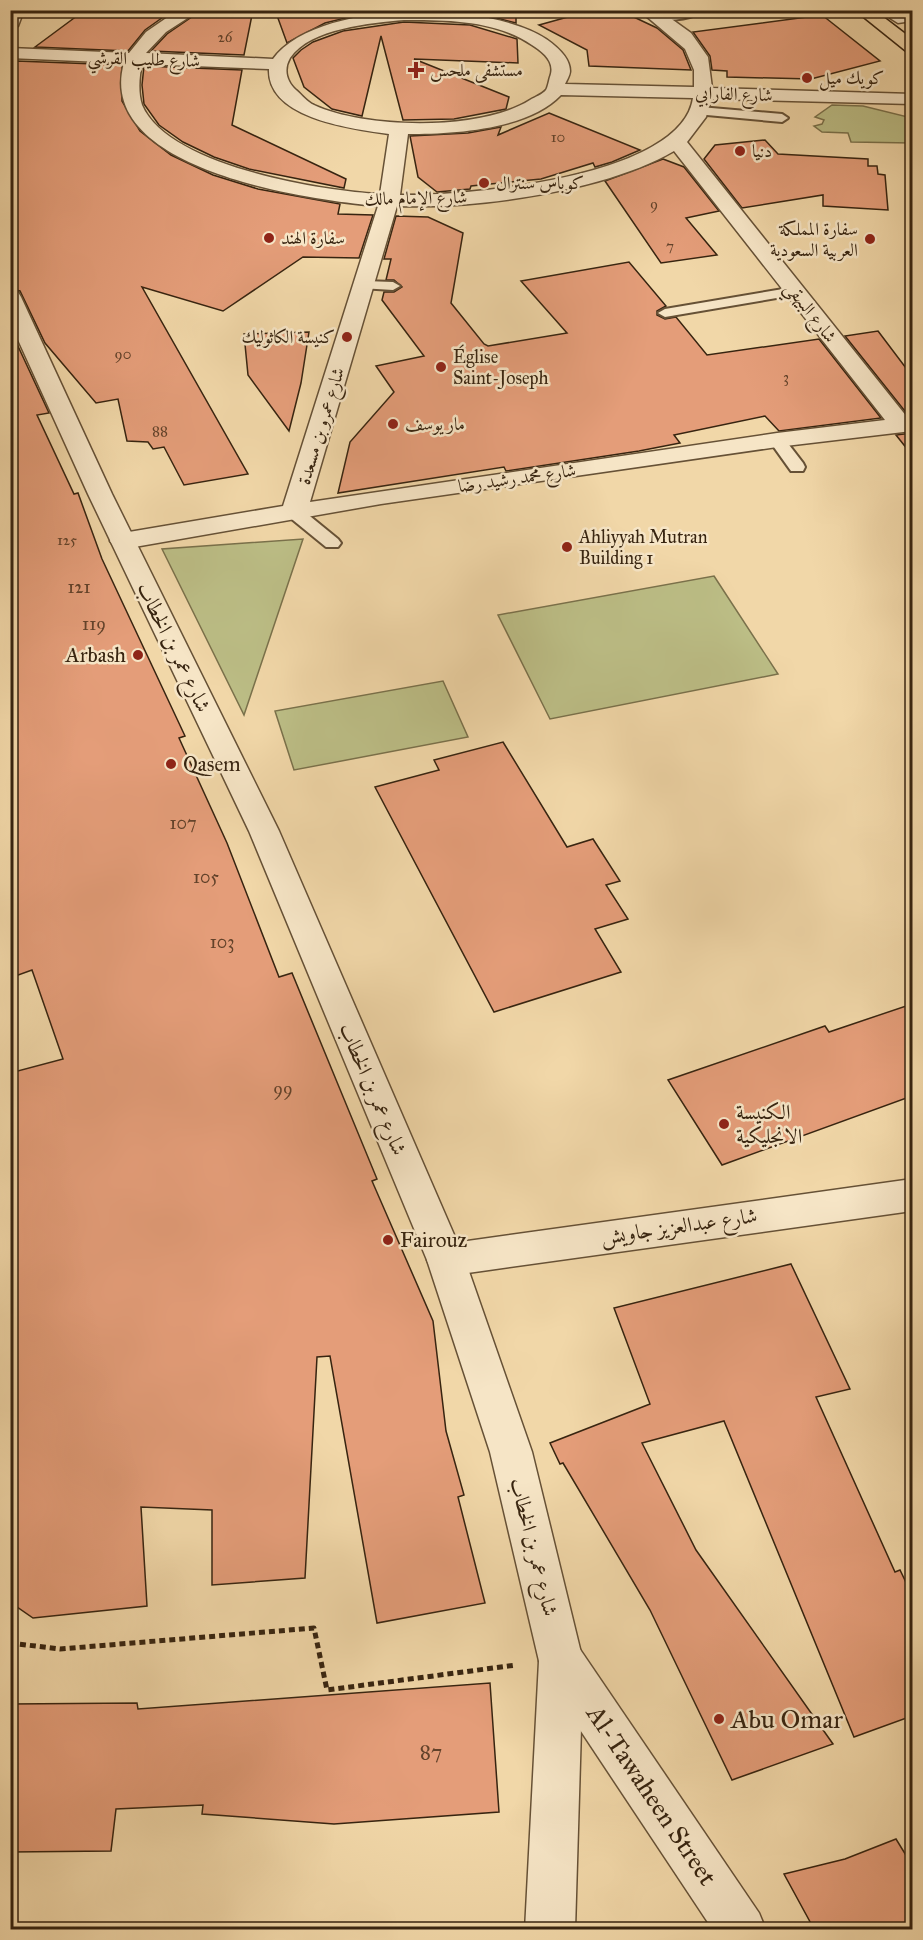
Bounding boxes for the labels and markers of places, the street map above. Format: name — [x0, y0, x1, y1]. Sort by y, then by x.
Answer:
place label: مستشفى ملحس — [430, 59, 523, 83]
marker: مستشفى ملحس — [407, 61, 425, 79]
place label: كويك ميل — [819, 67, 884, 91]
marker: كويك ميل — [800, 71, 814, 85]
place label: دنيا — [752, 140, 772, 162]
marker: دنيا — [733, 144, 747, 158]
place label: كوباس سنترال — [496, 172, 584, 194]
marker: كوباس سنترال — [477, 176, 491, 190]
place label: سفارة المملكة العربية السعودية — [770, 218, 858, 262]
place label: سفارة الهند — [281, 227, 345, 249]
marker: سفارة الهند — [262, 231, 276, 245]
marker: سفارة المملكة العربية السعودية — [863, 232, 877, 246]
place label: كنيسة الكاثوليك — [242, 326, 335, 348]
marker: كنيسة الكاثوليك — [340, 330, 354, 344]
place label: Église Saint-Joseph — [453, 344, 548, 390]
marker: Église Saint-Joseph — [434, 360, 448, 374]
place label: مار يوسف — [405, 413, 465, 435]
marker: مار يوسف — [386, 417, 400, 431]
place label: Ahliyyah Mutran Building 1 — [578, 526, 708, 570]
marker: Ahliyyah Mutran Building 1 — [560, 540, 574, 554]
place label: Arbash — [65, 642, 126, 668]
marker: Arbash — [131, 648, 145, 662]
place label: Qasem — [183, 751, 241, 777]
marker: Qasem — [164, 757, 178, 771]
place label: الكنيسة الانجليكية — [736, 1099, 802, 1149]
marker: الكنيسة الانجليكية — [717, 1117, 731, 1131]
place label: Fairouz — [400, 1227, 468, 1253]
marker: Fairouz — [381, 1233, 395, 1247]
place label: Abu Omar — [730, 1703, 843, 1735]
marker: Abu Omar — [712, 1712, 726, 1726]

